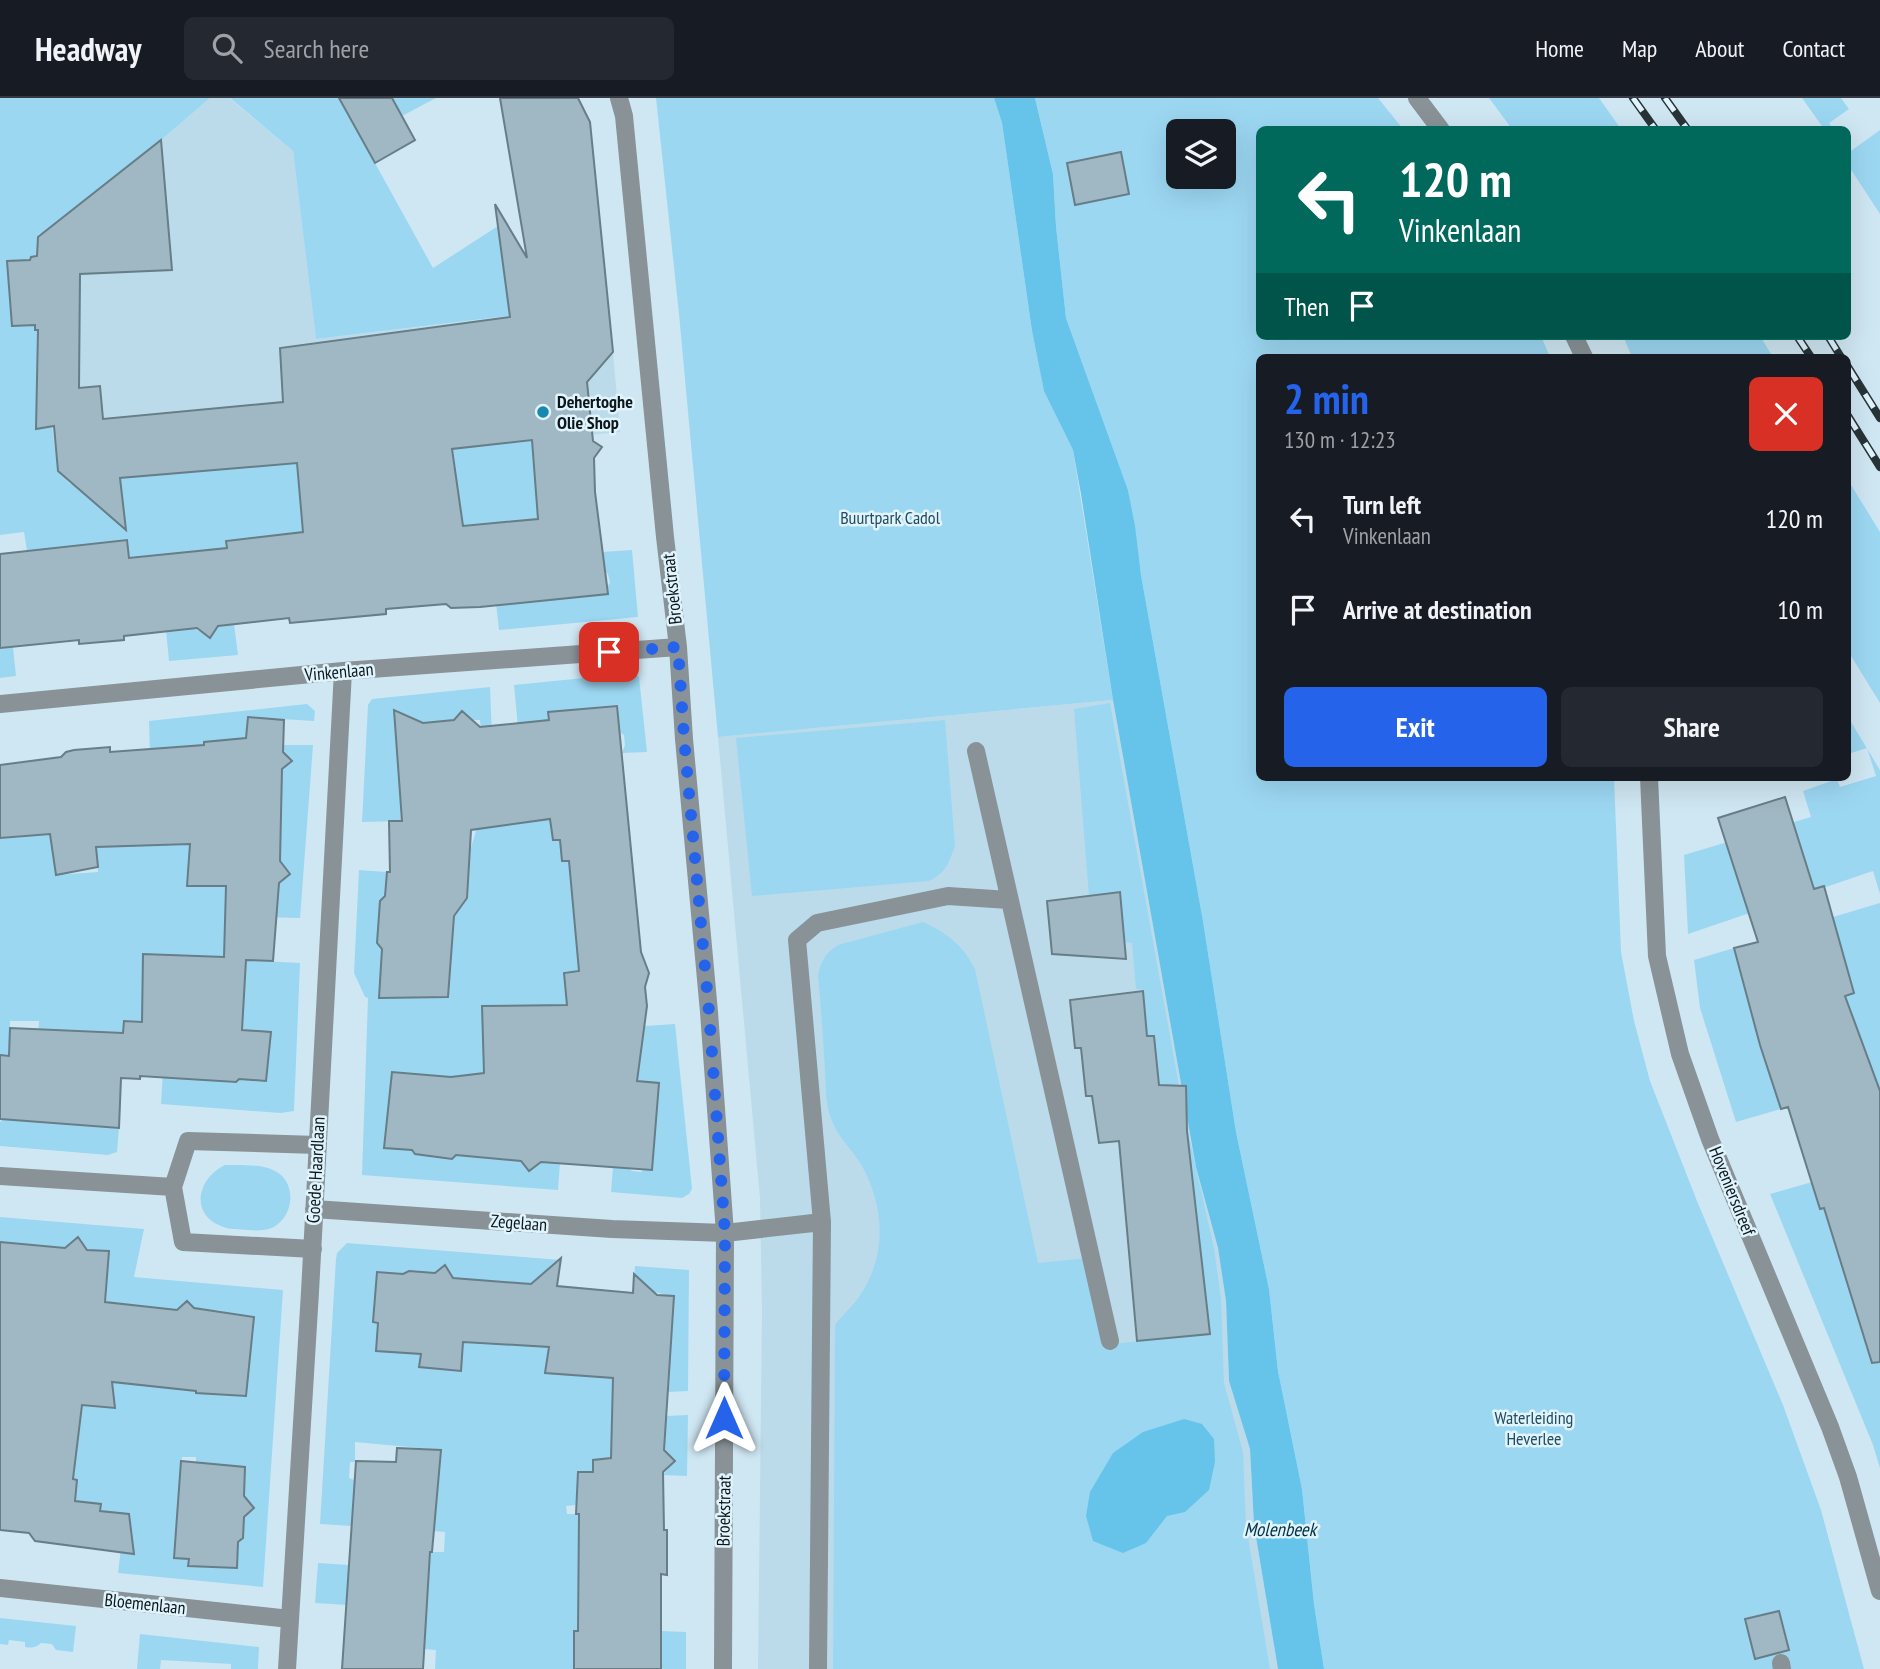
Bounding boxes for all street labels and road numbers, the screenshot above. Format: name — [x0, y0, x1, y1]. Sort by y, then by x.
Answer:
street label: Broekstraat — [656, 553, 687, 626]
street label: Vinkenlaan — [303, 657, 374, 686]
street label: Goede Haardlaan — [301, 1116, 330, 1224]
street label: Hoveniersdreef — [1704, 1143, 1761, 1240]
street label: Zegelaan — [490, 1209, 548, 1236]
street label: Broekstraat — [711, 1475, 736, 1547]
street label: Bloemenlaan — [103, 1588, 187, 1619]

